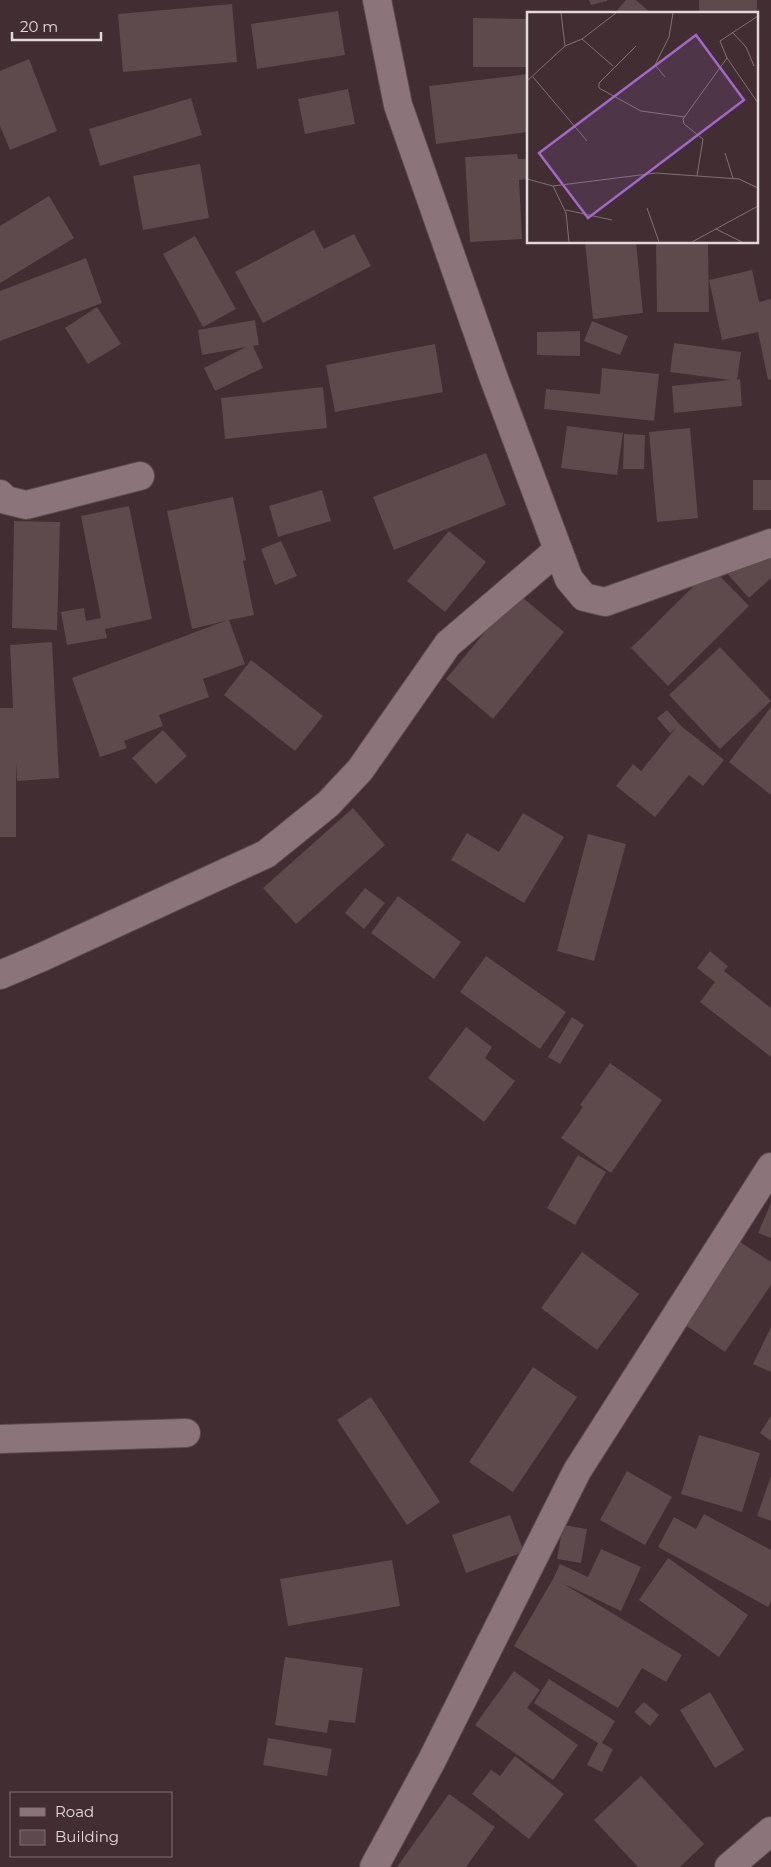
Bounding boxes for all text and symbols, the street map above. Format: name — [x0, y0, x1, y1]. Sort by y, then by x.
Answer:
scale bar — [12, 10, 101, 42]
inset map — [527, 12, 758, 244]
text: 20 m — [20, 17, 58, 36]
legend — [10, 1792, 172, 1857]
text: Road — [55, 1802, 94, 1821]
text: Building — [55, 1827, 119, 1846]

